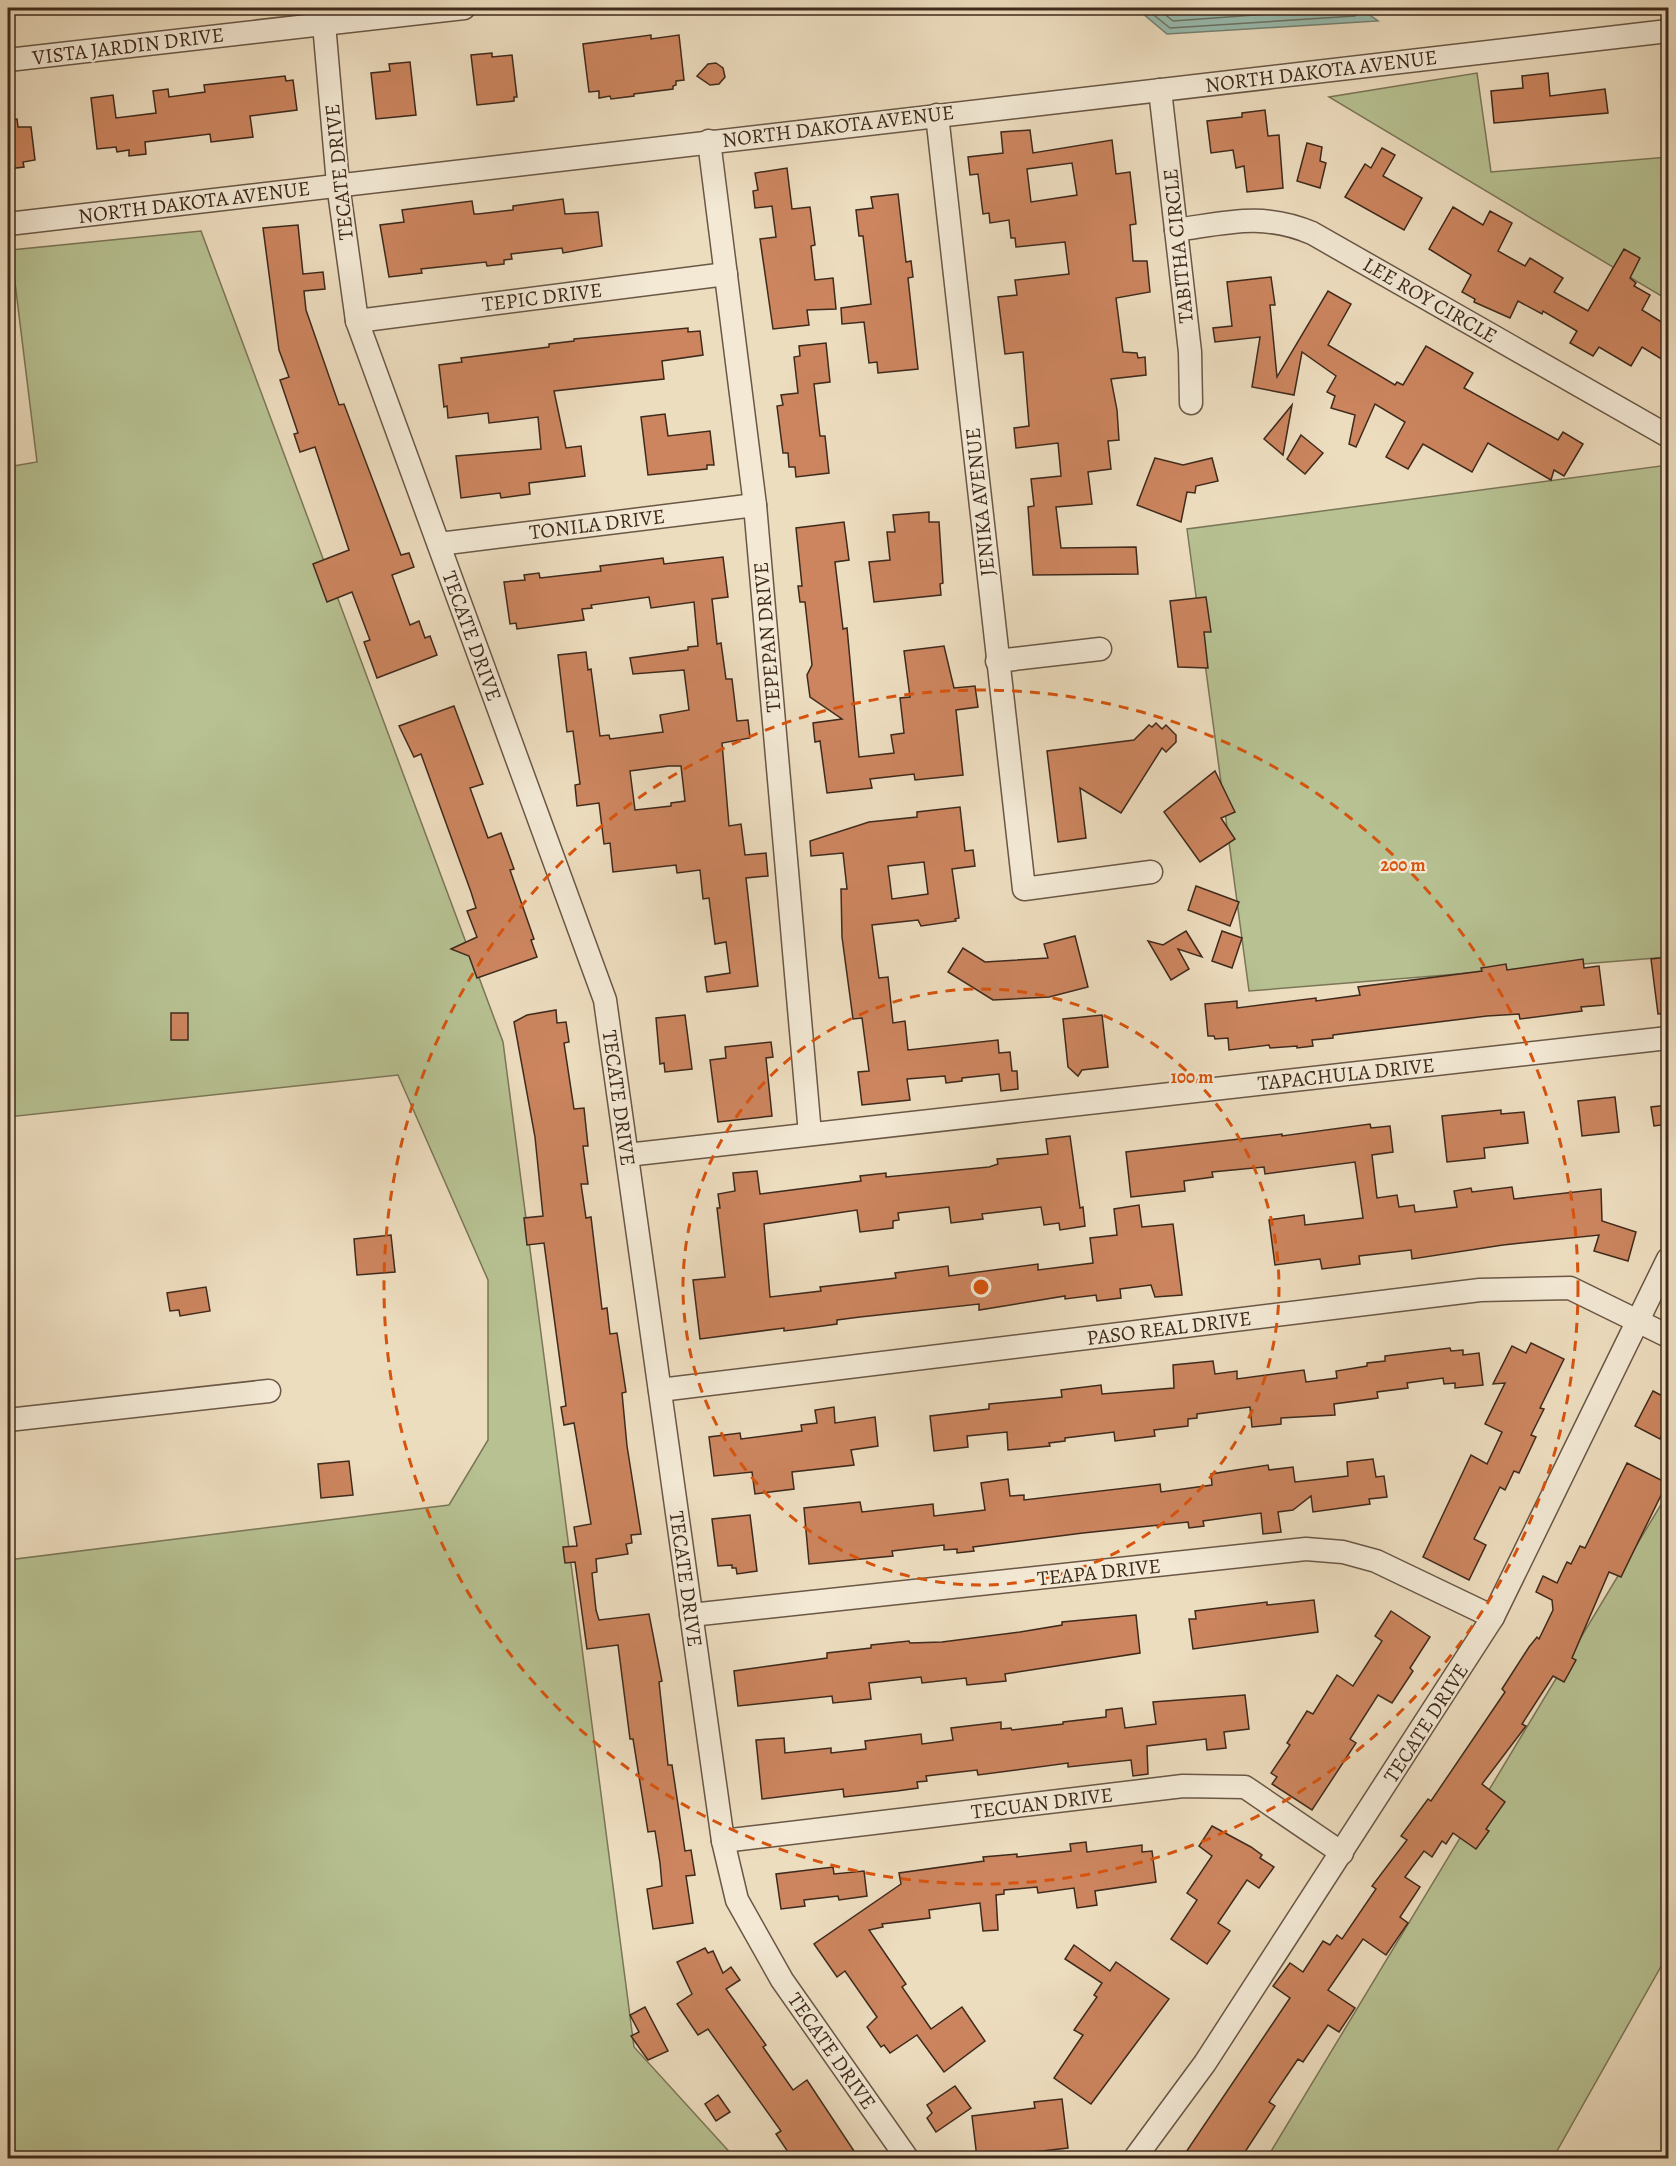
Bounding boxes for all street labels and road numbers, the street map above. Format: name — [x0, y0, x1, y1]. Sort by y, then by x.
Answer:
street label: VISTA JARDIN DRIVE — [30, 20, 225, 72]
street label: NORTH DAKOTA AVENUE — [1203, 43, 1439, 99]
street label: NORTH DAKOTA AVENUE — [720, 98, 956, 154]
street label: TECATE DRIVE — [318, 103, 360, 241]
street label: TABITHA CIRCLE — [1156, 167, 1200, 325]
street label: NORTH DAKOTA AVENUE — [76, 174, 312, 230]
street label: LEE ROY CIRCLE — [1358, 250, 1502, 350]
street label: TEPIC DRIVE — [480, 276, 604, 318]
street label: JENIKA AVENUE — [958, 426, 1002, 578]
street label: TONILA DRIVE — [528, 502, 666, 546]
street label: TEPEPAN DRIVE — [746, 561, 788, 713]
street label: TECATE DRIVE — [435, 567, 509, 705]
street label: TECATE DRIVE — [596, 1028, 642, 1168]
street label: TAPACHULA DRIVE — [1256, 1051, 1436, 1097]
street label: PASO REAL DRIVE — [1085, 1304, 1253, 1352]
street label: TECATE DRIVE — [663, 1509, 709, 1649]
street label: TEAPA DRIVE — [1036, 1552, 1162, 1592]
street label: TECATE DRIVE — [1377, 1658, 1475, 1788]
street label: TECUAN DRIVE — [970, 1780, 1114, 1826]
street label: TECATE DRIVE — [781, 1987, 883, 2115]

